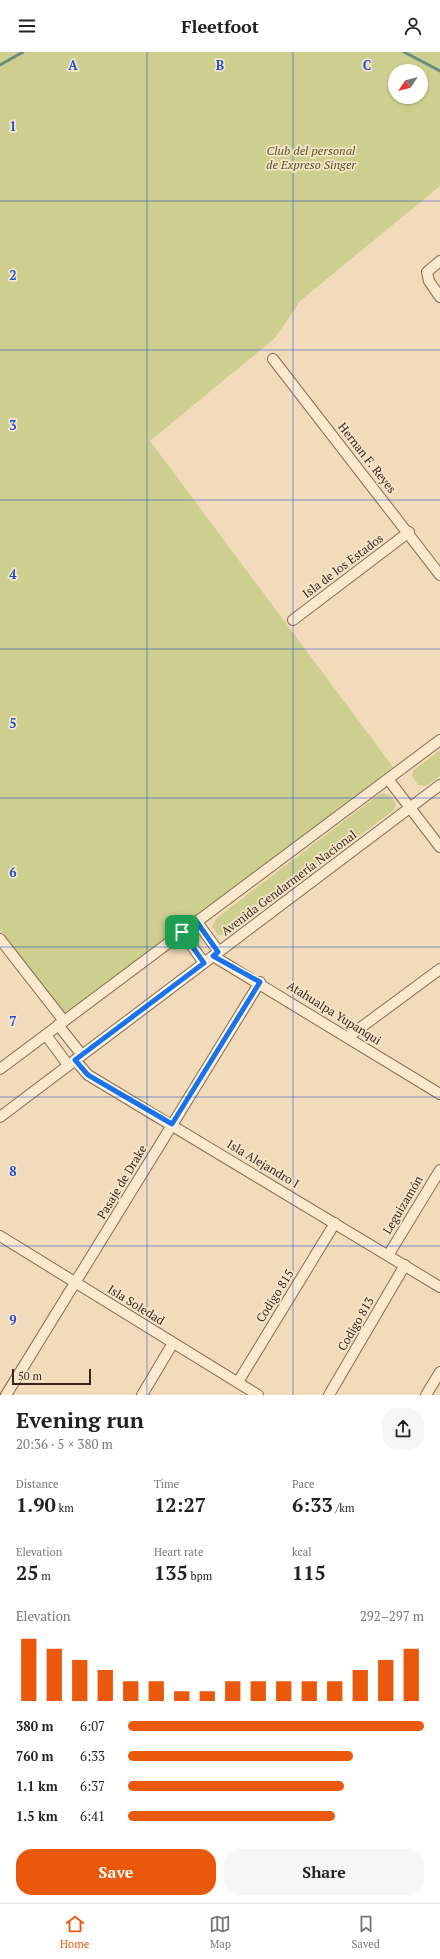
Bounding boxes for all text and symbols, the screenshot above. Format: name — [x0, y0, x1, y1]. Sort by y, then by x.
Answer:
text: Fleetfoot — [181, 14, 259, 38]
icon: menu — [16, 15, 38, 37]
icon: person — [402, 15, 424, 37]
text: A — [68, 56, 78, 74]
text: B — [216, 56, 224, 74]
text: C — [363, 56, 371, 74]
north arrow — [388, 64, 428, 104]
map controls — [388, 64, 428, 104]
text: 1 — [9, 117, 17, 135]
park label: Club del personal de Expreso Singer — [266, 143, 357, 172]
text: 2 — [9, 266, 17, 284]
text: 3 — [9, 416, 17, 434]
street label: Hernan F. Reyes — [335, 419, 400, 496]
street label: Isla de los Estados — [299, 530, 386, 601]
text: 4 — [9, 565, 17, 583]
text: 5 — [9, 714, 17, 732]
street label: Avenida Gendarmería Nacional — [218, 827, 360, 938]
text: 6 — [9, 863, 17, 881]
pin — [165, 915, 199, 949]
icon: arrive — [171, 921, 193, 943]
street label: Atahualpa Yupanqui — [284, 978, 384, 1048]
text: 7 — [9, 1012, 17, 1030]
street label: Isla Alejandro I — [225, 1136, 302, 1191]
street label: Pasaje de Drake — [94, 1142, 150, 1221]
text: 8 — [9, 1162, 17, 1180]
street label: Leguizamón — [379, 1173, 426, 1237]
street label: Codigo 815 — [252, 1267, 297, 1325]
street label: Isla Soledad — [105, 1281, 168, 1328]
street label: Codigo 813 — [334, 1294, 377, 1353]
text: 9 — [9, 1311, 17, 1329]
scale bar — [12, 1367, 91, 1386]
text: 50 m — [18, 1369, 42, 1383]
text: Evening run — [16, 1405, 144, 1434]
button: share — [382, 1408, 424, 1450]
text: 20:36 · 5 × 380 m — [16, 1435, 113, 1453]
text: Distance — [16, 1477, 59, 1491]
text: Time — [154, 1477, 179, 1491]
text: Pace — [292, 1477, 315, 1491]
text: 1.90 — [16, 1491, 56, 1518]
text: 12:27 — [154, 1491, 206, 1518]
text: 6:33 — [292, 1491, 333, 1518]
text: km — [56, 1501, 74, 1515]
text: /km — [333, 1501, 354, 1515]
text: Elevation — [16, 1545, 62, 1559]
text: Heart rate — [154, 1545, 203, 1559]
text: kcal — [292, 1545, 312, 1559]
text: 25 — [16, 1559, 39, 1586]
text: 135 — [154, 1559, 188, 1586]
text: 115 — [292, 1559, 326, 1586]
text: m — [39, 1569, 51, 1583]
text: bpm — [188, 1569, 212, 1583]
text: Elevation — [16, 1607, 71, 1625]
text: 292–297 m — [360, 1607, 424, 1625]
text: 380 m — [16, 1717, 54, 1735]
text: 6:07 — [80, 1717, 105, 1735]
text: 760 m — [16, 1747, 54, 1765]
text: 6:33 — [80, 1747, 105, 1765]
text: 1.1 km — [16, 1777, 58, 1795]
text: 6:37 — [80, 1777, 105, 1795]
text: 1.5 km — [16, 1807, 58, 1825]
text: 6:41 — [80, 1807, 105, 1825]
button: Save — [16, 1849, 216, 1895]
button: Share — [224, 1849, 424, 1895]
tab: Home — [60, 1913, 89, 1951]
tab: Map — [209, 1913, 231, 1951]
tab: Saved — [351, 1913, 380, 1951]

